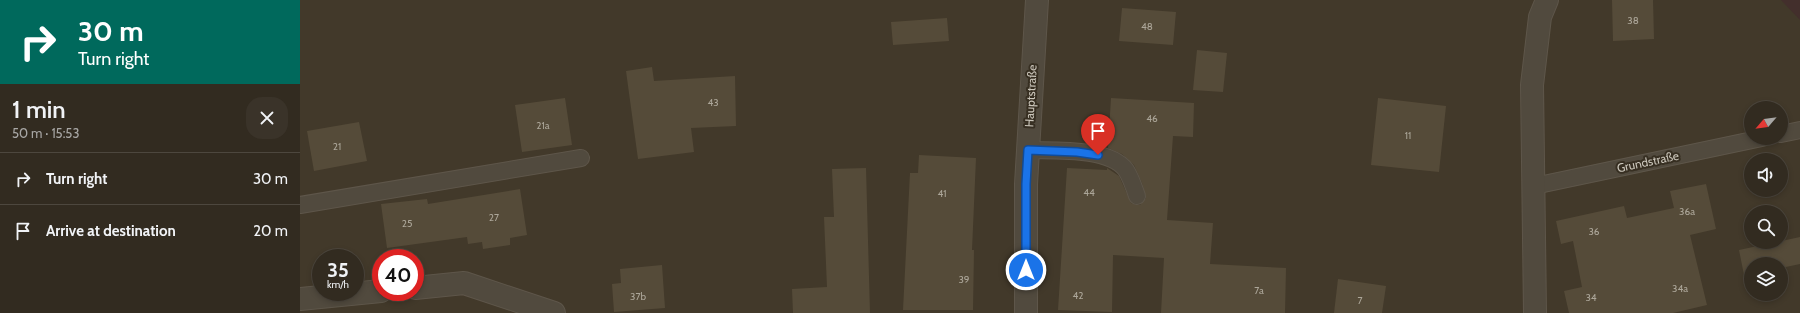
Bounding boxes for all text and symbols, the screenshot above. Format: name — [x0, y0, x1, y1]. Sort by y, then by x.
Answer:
text: 30 m — [78, 14, 144, 48]
house number: 38 — [1627, 14, 1639, 27]
icon: right — [12, 16, 64, 68]
house number: 48 — [1141, 20, 1153, 33]
text: Turn right — [78, 48, 149, 70]
street label: Hauptstraße — [1021, 64, 1040, 128]
text: 1 min — [12, 95, 66, 124]
house number: 43 — [707, 96, 719, 109]
button: close — [246, 97, 288, 139]
north arrow — [1744, 101, 1788, 145]
map controls — [1744, 101, 1788, 301]
house number: 46 — [1146, 112, 1158, 125]
pin — [1081, 114, 1115, 155]
house number: 21a — [536, 119, 550, 132]
icon: arrive — [1087, 120, 1109, 142]
text: 50 m · 15:53 — [12, 125, 79, 141]
house number: 11 — [1405, 129, 1411, 142]
house number: 21 — [333, 140, 341, 153]
street label: Grundstraße — [1616, 148, 1680, 175]
button: sound — [1744, 153, 1788, 197]
icon: right — [12, 168, 34, 190]
text: Turn right — [46, 170, 107, 188]
text: 30 m — [253, 170, 288, 188]
house number: 44 — [1083, 186, 1095, 199]
house number: 41 — [937, 187, 947, 200]
house number: 36a — [1679, 205, 1695, 218]
button: search — [1744, 205, 1788, 249]
house number: 27 — [489, 211, 499, 224]
house number: 25 — [402, 217, 412, 230]
icon: arrive — [12, 220, 34, 242]
text: Arrive at destination — [46, 222, 176, 240]
text: 20 m — [253, 222, 288, 240]
house number: 36 — [1588, 225, 1600, 238]
speed limit sign: 40 — [372, 249, 424, 301]
position arrow — [1005, 249, 1047, 291]
button: layers — [1744, 257, 1788, 301]
text: 35 — [327, 258, 349, 282]
house number: 39 — [958, 273, 970, 286]
text: km/h — [327, 278, 349, 291]
house number: 34a — [1672, 282, 1688, 295]
house number: 7a — [1254, 284, 1264, 297]
house number: 42 — [1072, 289, 1084, 302]
house number: 37b — [630, 290, 646, 303]
house number: 34 — [1585, 291, 1597, 304]
house number: 7 — [1357, 294, 1363, 307]

